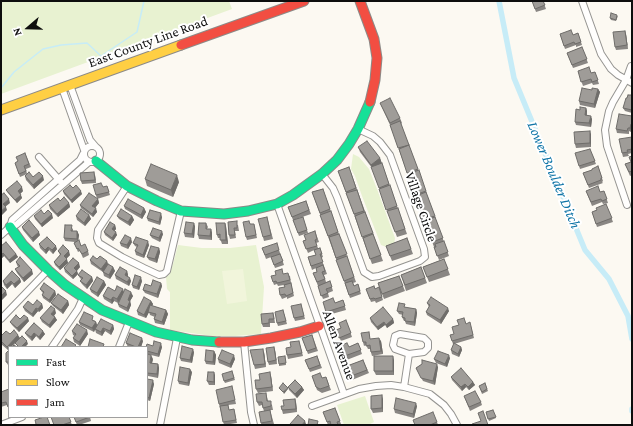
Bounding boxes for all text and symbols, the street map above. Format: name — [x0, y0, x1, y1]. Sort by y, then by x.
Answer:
north arrow — [8, 8, 48, 48]
street label: East County Line Road — [86, 13, 210, 71]
text: N — [10, 27, 24, 38]
water label: Lower Boulder Ditch — [523, 119, 585, 231]
street label: Village Circle — [401, 170, 441, 244]
street label: Allen Avenue — [319, 308, 359, 382]
legend — [8, 346, 148, 418]
text: Fast — [46, 355, 66, 369]
text: Slow — [46, 375, 70, 389]
text: Jam — [46, 395, 65, 409]

